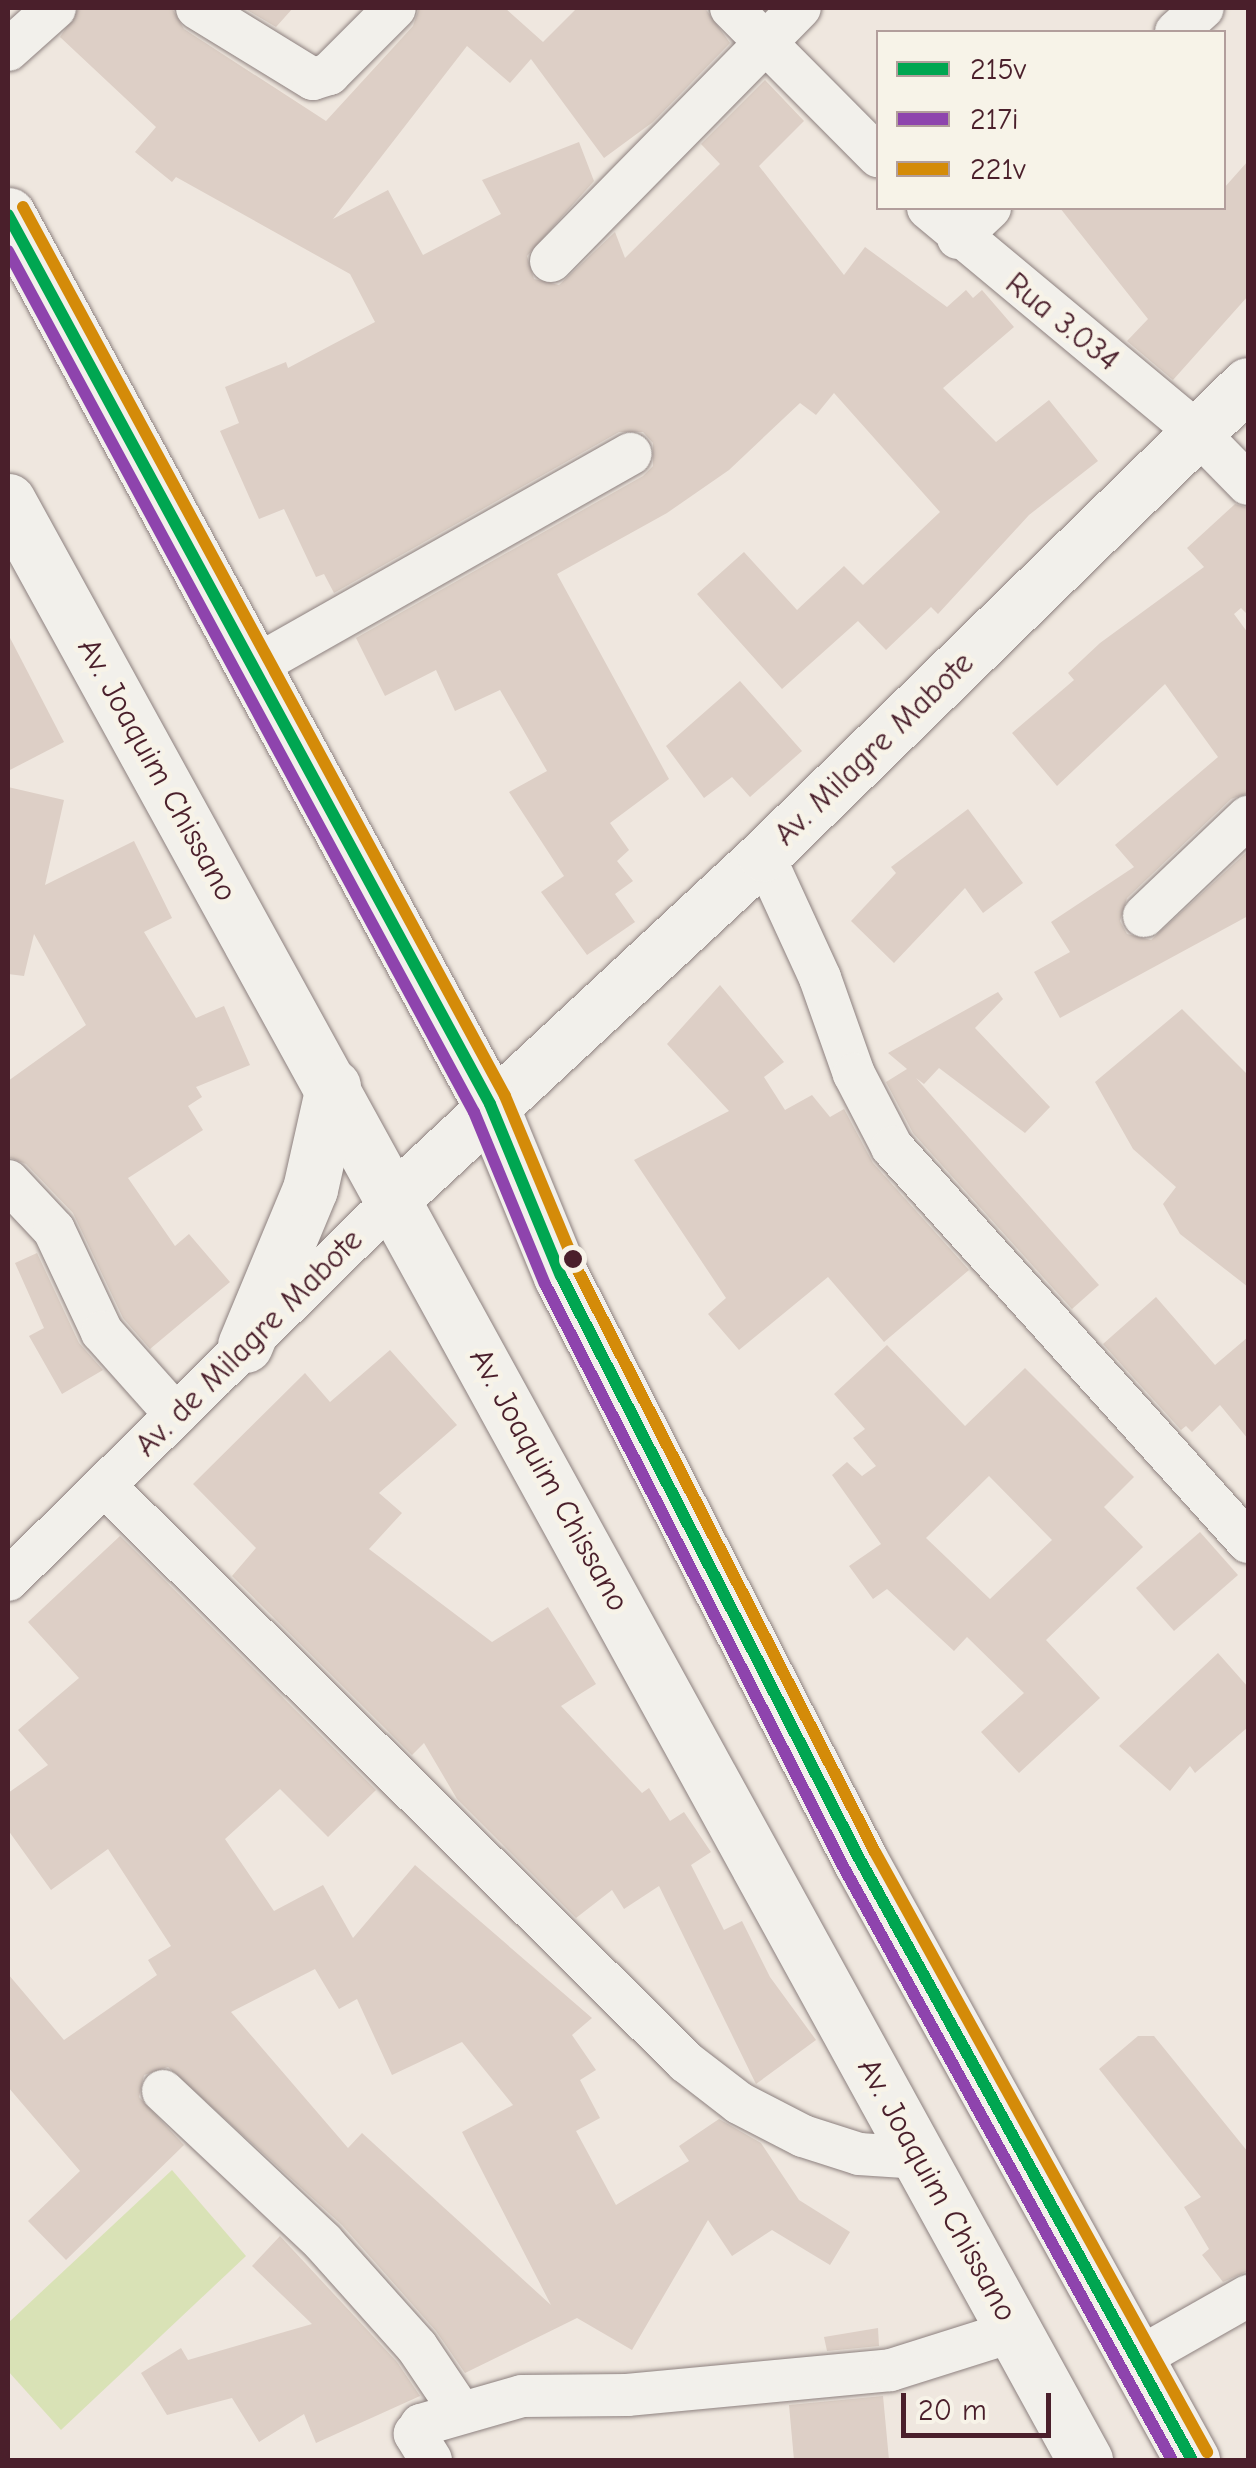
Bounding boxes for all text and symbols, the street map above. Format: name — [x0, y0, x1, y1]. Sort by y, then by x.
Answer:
legend — [876, 30, 1226, 210]
text: 215v — [970, 52, 1026, 87]
text: 217i — [970, 102, 1019, 137]
text: 221v — [970, 152, 1026, 187]
street label: Rua 3.034 — [998, 265, 1126, 379]
street label: Av. Joaquim Chissano — [69, 632, 245, 908]
street label: Av. Milagre Mabote — [766, 644, 982, 854]
street label: Av. de Milagre Mabote — [127, 1221, 371, 1465]
unlabelled marker — [563, 1249, 583, 1269]
street label: Av. Joaquim Chissano — [461, 1342, 637, 1618]
street label: Av. Joaquim Chissano — [849, 2052, 1025, 2328]
scale bar — [906, 2373, 1056, 2435]
text: 20 m — [918, 2393, 987, 2428]

